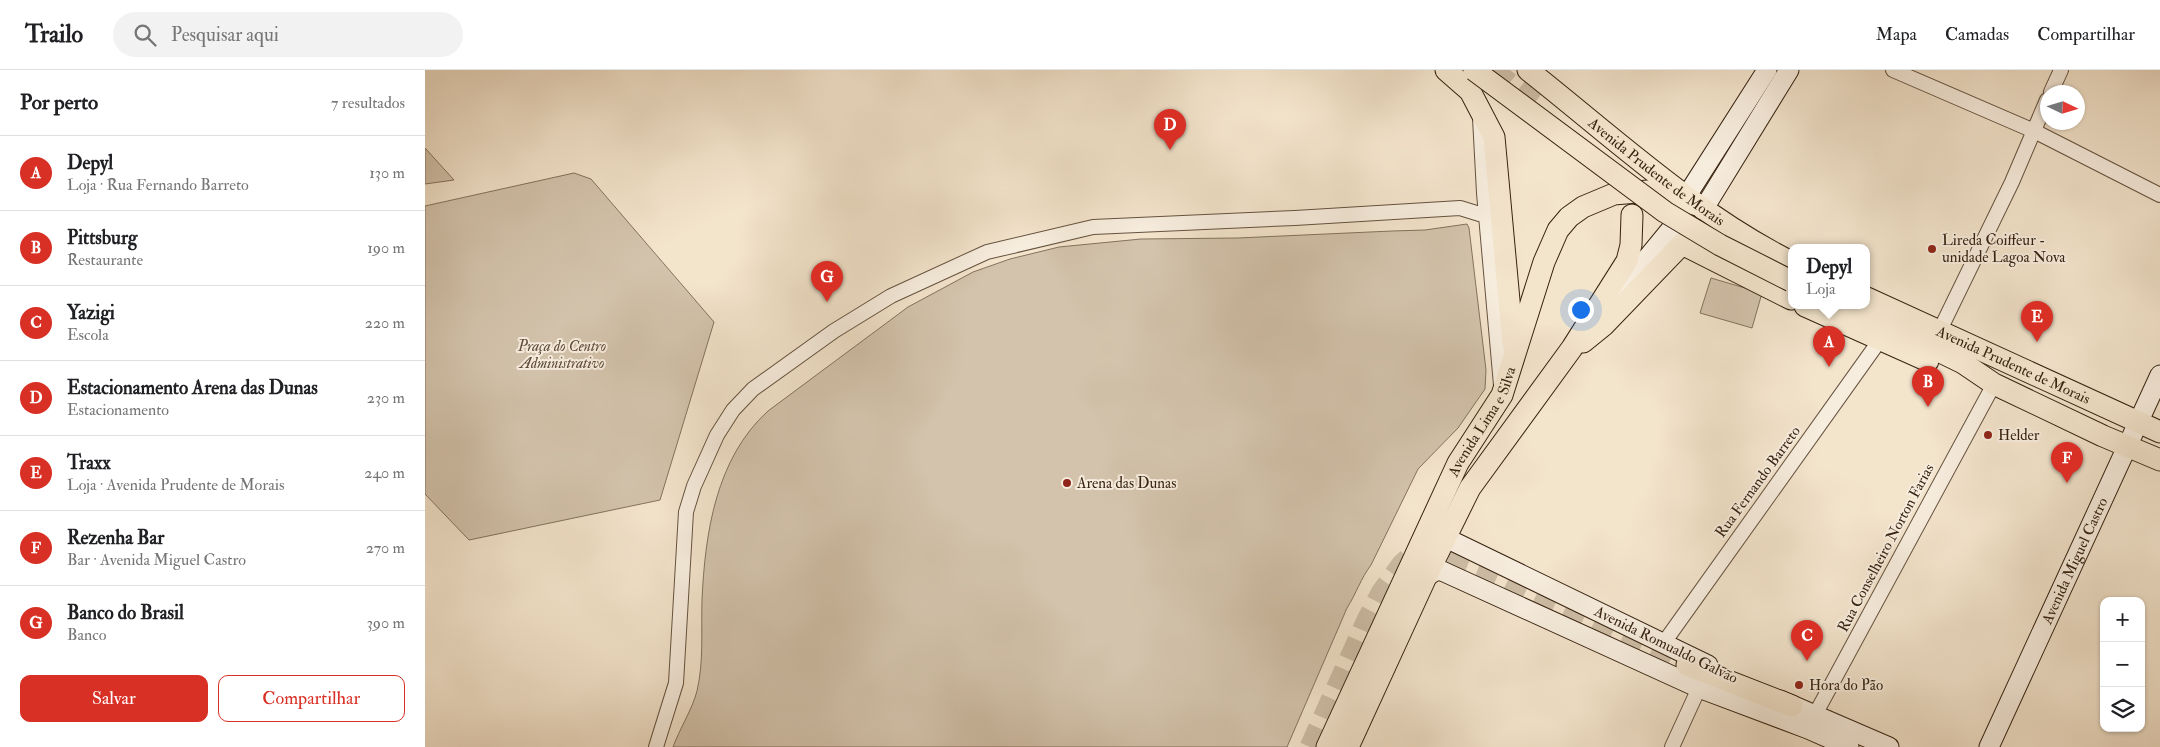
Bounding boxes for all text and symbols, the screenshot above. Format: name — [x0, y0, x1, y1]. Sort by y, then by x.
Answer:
search box — [113, 12, 463, 57]
text: Trailo — [25, 19, 83, 50]
icon: search — [131, 21, 159, 49]
text: Pesquisar aqui — [171, 23, 279, 47]
text: Mapa — [1876, 23, 1917, 46]
text: Camadas — [1945, 23, 2009, 46]
text: Compartilhar — [2037, 23, 2135, 46]
north arrow — [2040, 85, 2085, 130]
text: Por perto — [20, 89, 98, 116]
text: 7 resultados — [331, 93, 405, 113]
pin: D — [1154, 109, 1186, 150]
street label: Avenida Prudente de Morais — [1584, 113, 1728, 230]
text: Depyl — [67, 151, 113, 175]
text: A — [31, 163, 41, 183]
text: 130 m — [369, 163, 405, 183]
text: Loja · Rua Fernando Barreto — [67, 175, 249, 195]
text: Pittsburg — [67, 226, 137, 250]
place label: Lireda Coiffeur - unidade Lagoa Nova — [1942, 231, 2066, 267]
text: B — [31, 238, 41, 258]
text: 190 m — [367, 238, 405, 258]
marker: Lireda Coiffeur - unidade Lagoa Nova — [1926, 243, 1938, 255]
popup — [1788, 244, 1870, 309]
text: Restaurante — [67, 250, 143, 270]
text: Depyl — [1806, 255, 1852, 279]
pin: G — [811, 261, 843, 302]
text: Loja — [1806, 279, 1836, 299]
your location — [1568, 297, 1594, 323]
text: Yazigi — [67, 301, 115, 325]
pin: E — [2021, 301, 2053, 342]
text: C — [30, 313, 42, 333]
text: 220 m — [365, 313, 405, 333]
street label: Avenida Prudente de Morais — [1933, 321, 2093, 408]
text: Escola — [67, 325, 109, 345]
pin: A — [1813, 326, 1845, 367]
park label: Praça do Centro Administrativo — [517, 337, 606, 373]
street label: Avenida Lima e Silva — [1443, 363, 1520, 480]
pin: B — [1912, 366, 1944, 407]
text: Estacionamento Arena das Dunas — [67, 376, 318, 400]
text: D — [29, 388, 43, 408]
text: 230 m — [367, 388, 405, 408]
text: Estacionamento — [67, 400, 169, 420]
street label: Rua Fernando Barreto — [1711, 422, 1805, 542]
place label: Helder — [1998, 426, 2040, 445]
marker: Helder — [1982, 429, 1994, 441]
pin: F — [2051, 442, 2083, 483]
text: Traxx — [67, 451, 111, 475]
street label: Rua Conselheiro Norton Farias — [1834, 461, 1938, 635]
text: E — [30, 463, 42, 483]
text: 240 m — [364, 463, 405, 483]
place label: Arena das Dunas — [1076, 474, 1176, 493]
text: Loja · Avenida Prudente de Morais — [67, 475, 285, 495]
marker: Arena das Dunas — [1061, 477, 1073, 489]
street label: Avenida Miguel Castro — [2037, 494, 2112, 628]
text: Rezenha Bar — [67, 526, 164, 550]
text: F — [31, 538, 41, 558]
text: 270 m — [366, 538, 405, 558]
text: Bar · Avenida Miguel Castro — [67, 550, 246, 570]
map controls — [2100, 597, 2145, 732]
button: + — [2100, 597, 2145, 642]
text: Banco do Brasil — [67, 601, 184, 625]
street label: Avenida Romualdo Galvão — [1590, 602, 1741, 688]
text: G — [29, 613, 43, 633]
text: 390 m — [367, 613, 405, 633]
pin: C — [1791, 620, 1823, 661]
text: Banco — [67, 625, 106, 645]
button: − — [2100, 642, 2145, 687]
button: Salvar — [20, 675, 208, 722]
button: Compartilhar — [218, 675, 405, 722]
place label: Hora do Pão — [1809, 676, 1883, 695]
marker: Hora do Pão — [1793, 679, 1805, 691]
button: layers — [2100, 687, 2145, 732]

